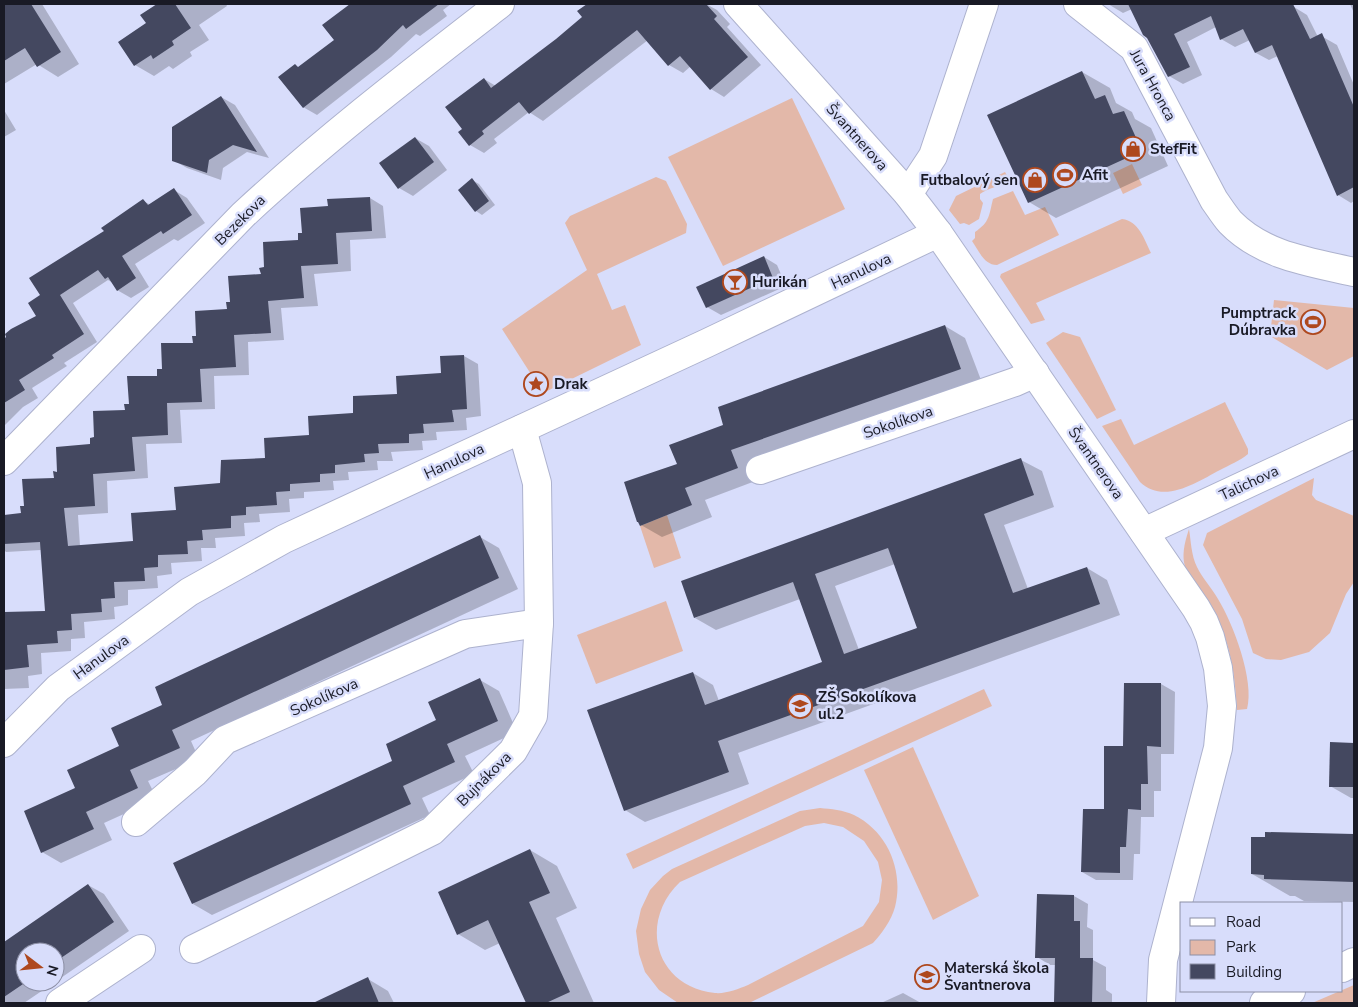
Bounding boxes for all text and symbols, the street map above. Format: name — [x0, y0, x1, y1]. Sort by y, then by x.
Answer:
street label: Jura Hronca — [1125, 45, 1181, 124]
street label: Švantnerova — [821, 98, 893, 175]
shop icon: StefFit — [1120, 136, 1146, 162]
place label: StefFit — [1150, 139, 1197, 159]
sports icon: Afit — [1052, 162, 1078, 188]
place label: Afit — [1082, 165, 1108, 185]
shop icon: Futbalový sen — [1022, 167, 1048, 193]
place label: Futbalový sen — [920, 170, 1018, 190]
street label: Bezekova — [210, 190, 270, 250]
street label: Hanulova — [828, 248, 894, 294]
bar icon: Hurikán — [722, 269, 748, 295]
place label: Hurikán — [752, 272, 807, 292]
place label: Pumptrack Dúbravka — [1221, 303, 1297, 340]
sports icon: Pumptrack Dúbravka — [1300, 309, 1326, 335]
place icon: Drak — [523, 371, 549, 397]
place label: Drak — [554, 374, 588, 394]
street label: Sokolíkova — [861, 401, 935, 443]
street label: Švantnerova — [1064, 422, 1129, 503]
street label: Hanulova — [421, 438, 487, 484]
street label: Talichova — [1216, 461, 1282, 505]
street label: Hanulova — [69, 630, 133, 684]
street label: Sokolíkova — [287, 673, 361, 721]
place label: ZŠ Sokolíkova ul.2 — [818, 687, 917, 724]
school or university icon: ZŠ Sokolíkova ul.2 — [787, 693, 813, 719]
street label: Bujnákova — [452, 747, 516, 811]
legend — [1180, 902, 1343, 992]
text: Road — [1226, 912, 1261, 932]
text: Park — [1226, 937, 1256, 957]
north arrow — [15, 942, 65, 992]
place label: Materská škola Švantnerova — [944, 958, 1049, 995]
text: Building — [1226, 962, 1282, 982]
text: N — [41, 963, 63, 978]
school or university icon: Materská škola Švantnerova — [914, 964, 940, 990]

